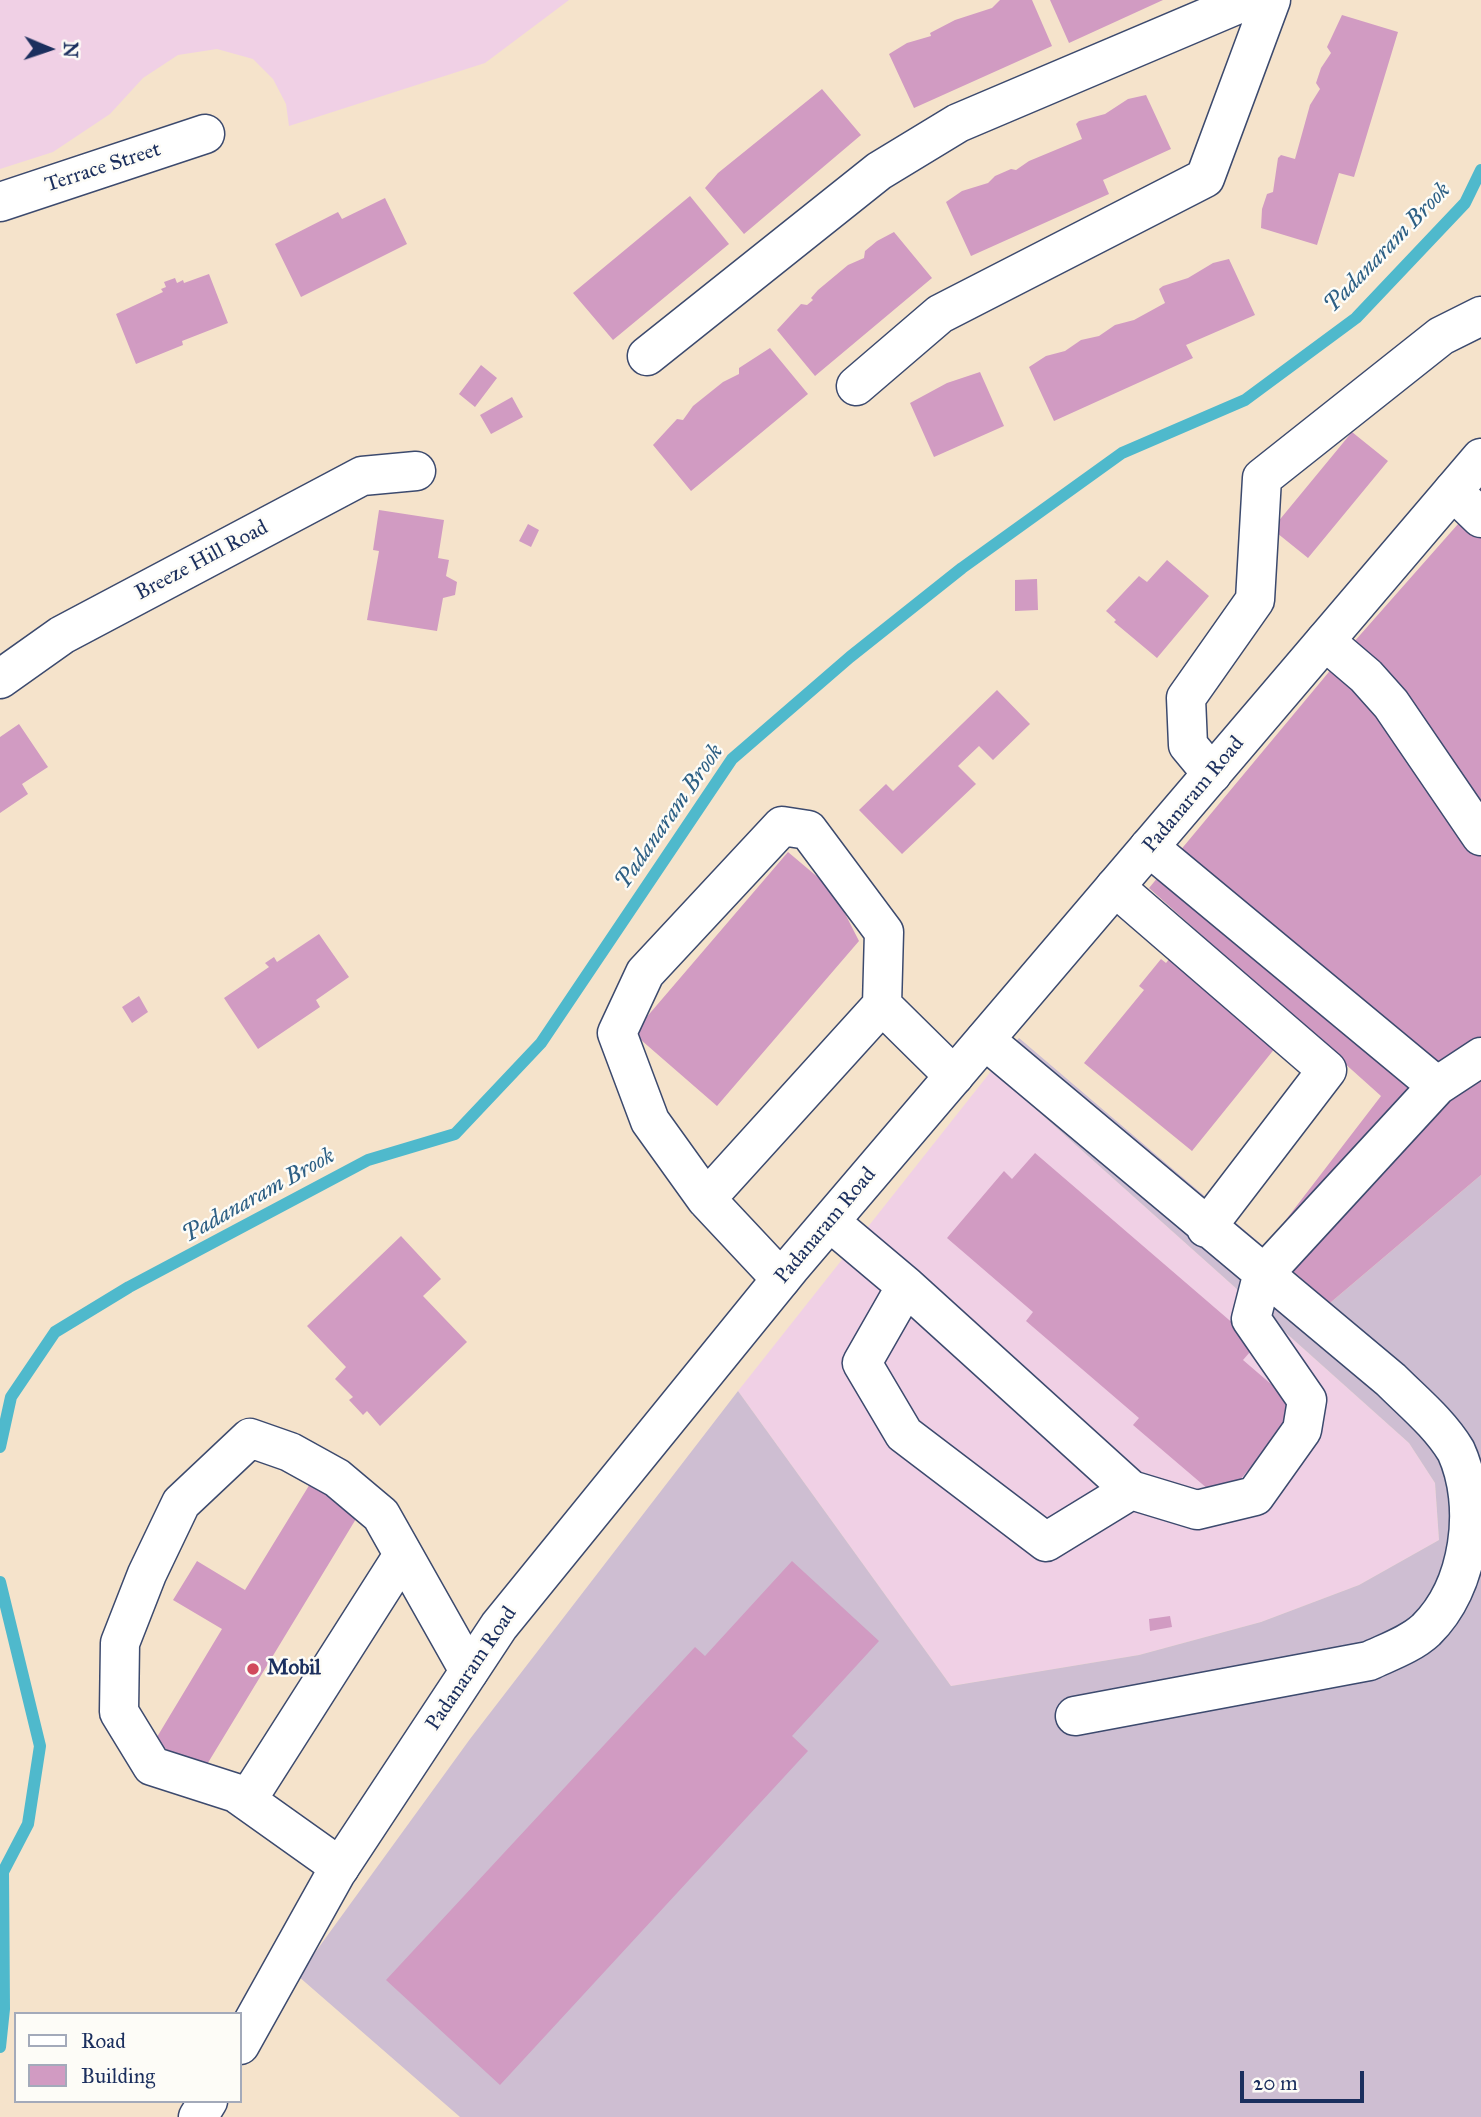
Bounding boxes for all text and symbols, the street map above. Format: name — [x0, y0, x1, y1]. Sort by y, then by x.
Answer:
north arrow — [14, 14, 84, 84]
text: N — [59, 41, 82, 58]
street label: Terrace Street — [42, 137, 164, 199]
water label: Padanaram Brook — [1319, 177, 1457, 319]
street label: Breeze Hill Road — [131, 515, 273, 607]
street label: Padanaram Road — [1138, 732, 1250, 858]
water label: Padanaram Brook — [610, 740, 730, 894]
water label: Padanaram Brook — [178, 1143, 340, 1249]
street label: Padanaram Road — [770, 1163, 882, 1289]
street label: Padanaram Road — [421, 1602, 523, 1736]
place label: Mobil — [267, 1656, 321, 1682]
marker: Mobil — [245, 1661, 261, 1677]
legend — [14, 2012, 242, 2103]
text: Road — [81, 2028, 126, 2054]
scale bar — [1243, 2058, 1367, 2102]
text: Building — [81, 2063, 155, 2089]
text: 20 m — [1253, 2070, 1298, 2096]

